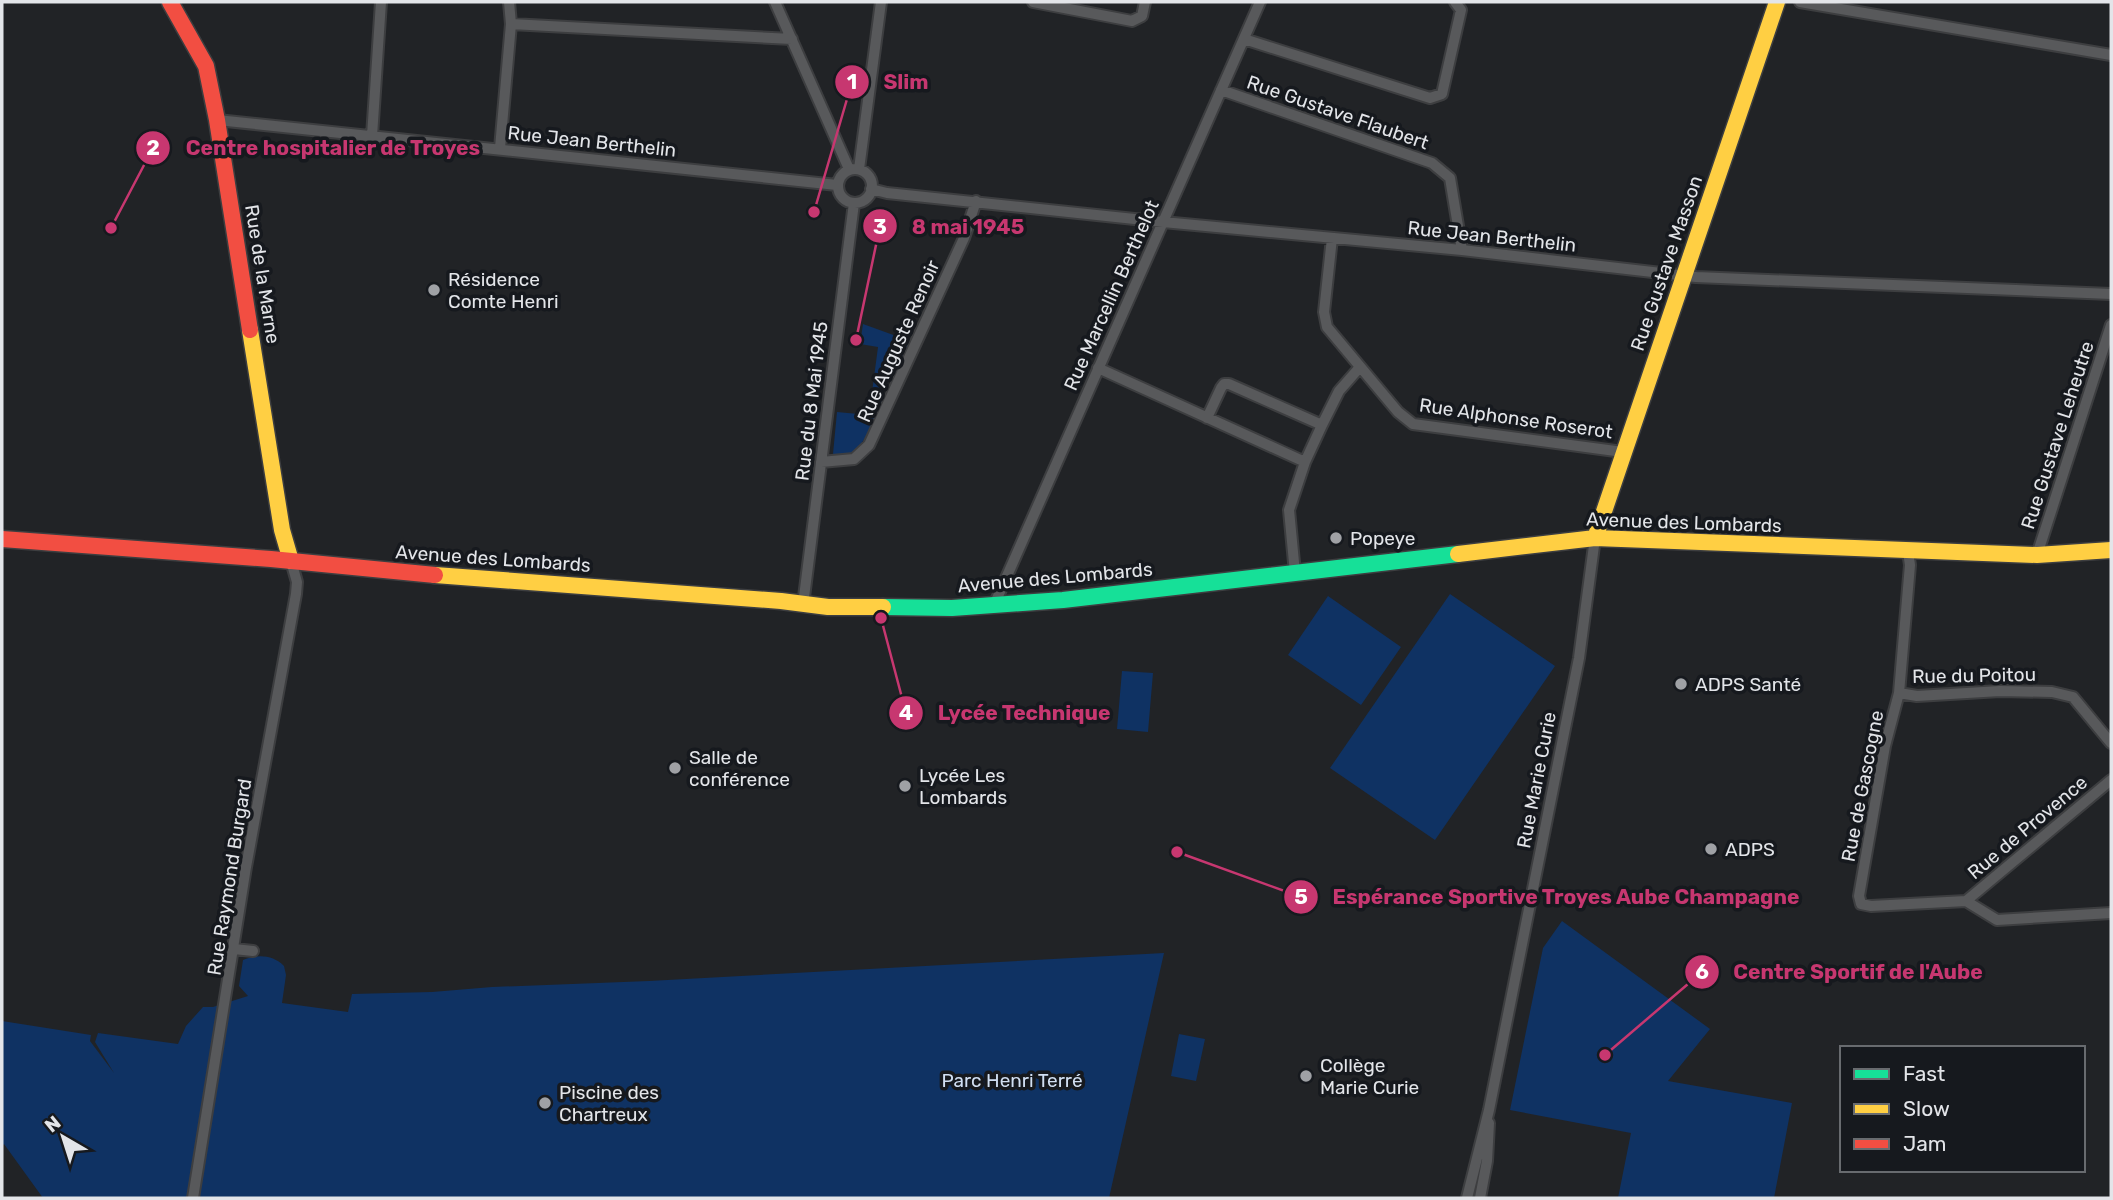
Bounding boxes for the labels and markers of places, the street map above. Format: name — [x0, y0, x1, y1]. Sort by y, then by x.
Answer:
callout: Slim — [834, 61, 942, 103]
callout: Centre hospitalier de Troyes — [136, 127, 494, 169]
callout: 8 mai 1945 — [863, 205, 1038, 247]
place label: Résidence Comte Henri — [448, 268, 559, 313]
marker: Résidence Comte Henri — [426, 282, 442, 298]
place label: Popeye — [1350, 527, 1415, 550]
marker: Popeye — [1328, 530, 1344, 546]
place label: ADPS Santé — [1695, 673, 1801, 696]
marker: ADPS Santé — [1673, 676, 1689, 692]
callout: Lycée Technique — [888, 692, 1124, 734]
place label: Salle de conférence — [689, 746, 790, 791]
marker: Salle de conférence — [667, 760, 683, 776]
place label: Lycée Les Lombards — [919, 764, 1007, 809]
marker: Lycée Les Lombards — [897, 778, 913, 794]
place label: ADPS — [1725, 838, 1775, 861]
marker: ADPS — [1703, 841, 1719, 857]
callout: Espérance Sportive Troyes Aube Champagne — [1283, 876, 1814, 918]
callout: Centre Sportif de l'Aube — [1684, 951, 1997, 993]
place label: Collège Marie Curie — [1320, 1054, 1419, 1099]
marker: Collège Marie Curie — [1298, 1068, 1314, 1084]
place label: Piscine des Chartreux — [559, 1081, 659, 1126]
marker: Piscine des Chartreux — [537, 1095, 553, 1111]

